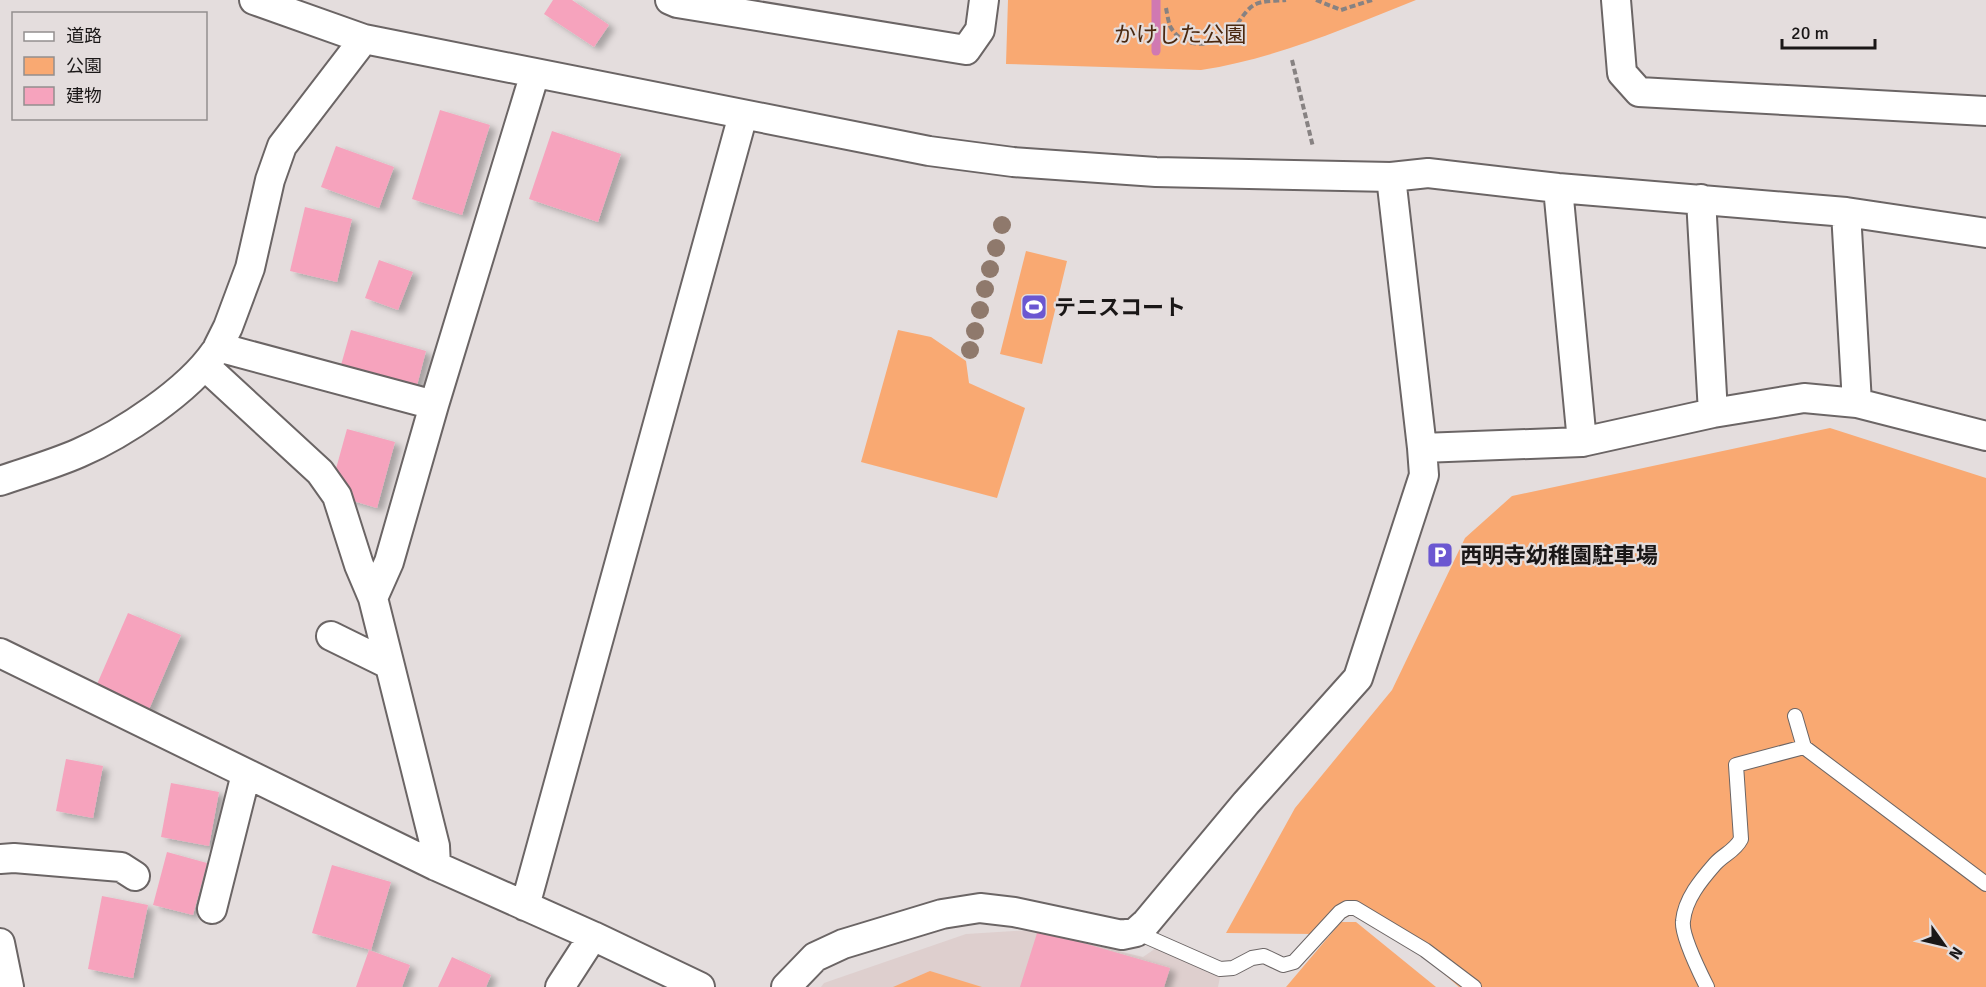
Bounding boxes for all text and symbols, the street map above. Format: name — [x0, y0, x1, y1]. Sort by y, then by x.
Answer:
legend — [12, 12, 207, 120]
scale bar — [1782, 12, 1875, 50]
park label: かけした公園 — [1114, 21, 1246, 48]
text: 20 m — [1791, 22, 1829, 44]
text: 道路 — [66, 25, 102, 47]
text: 公園 — [66, 55, 102, 77]
text: 建物 — [66, 85, 102, 107]
sports icon: テニスコート — [1019, 292, 1049, 322]
place label: テニスコート — [1054, 294, 1186, 321]
parking icon: 西明寺幼稚園駐車場 — [1425, 540, 1455, 570]
place label: 西明寺幼稚園駐車場 — [1460, 542, 1658, 569]
north arrow — [1914, 915, 1974, 975]
text: N — [1944, 943, 1967, 963]

